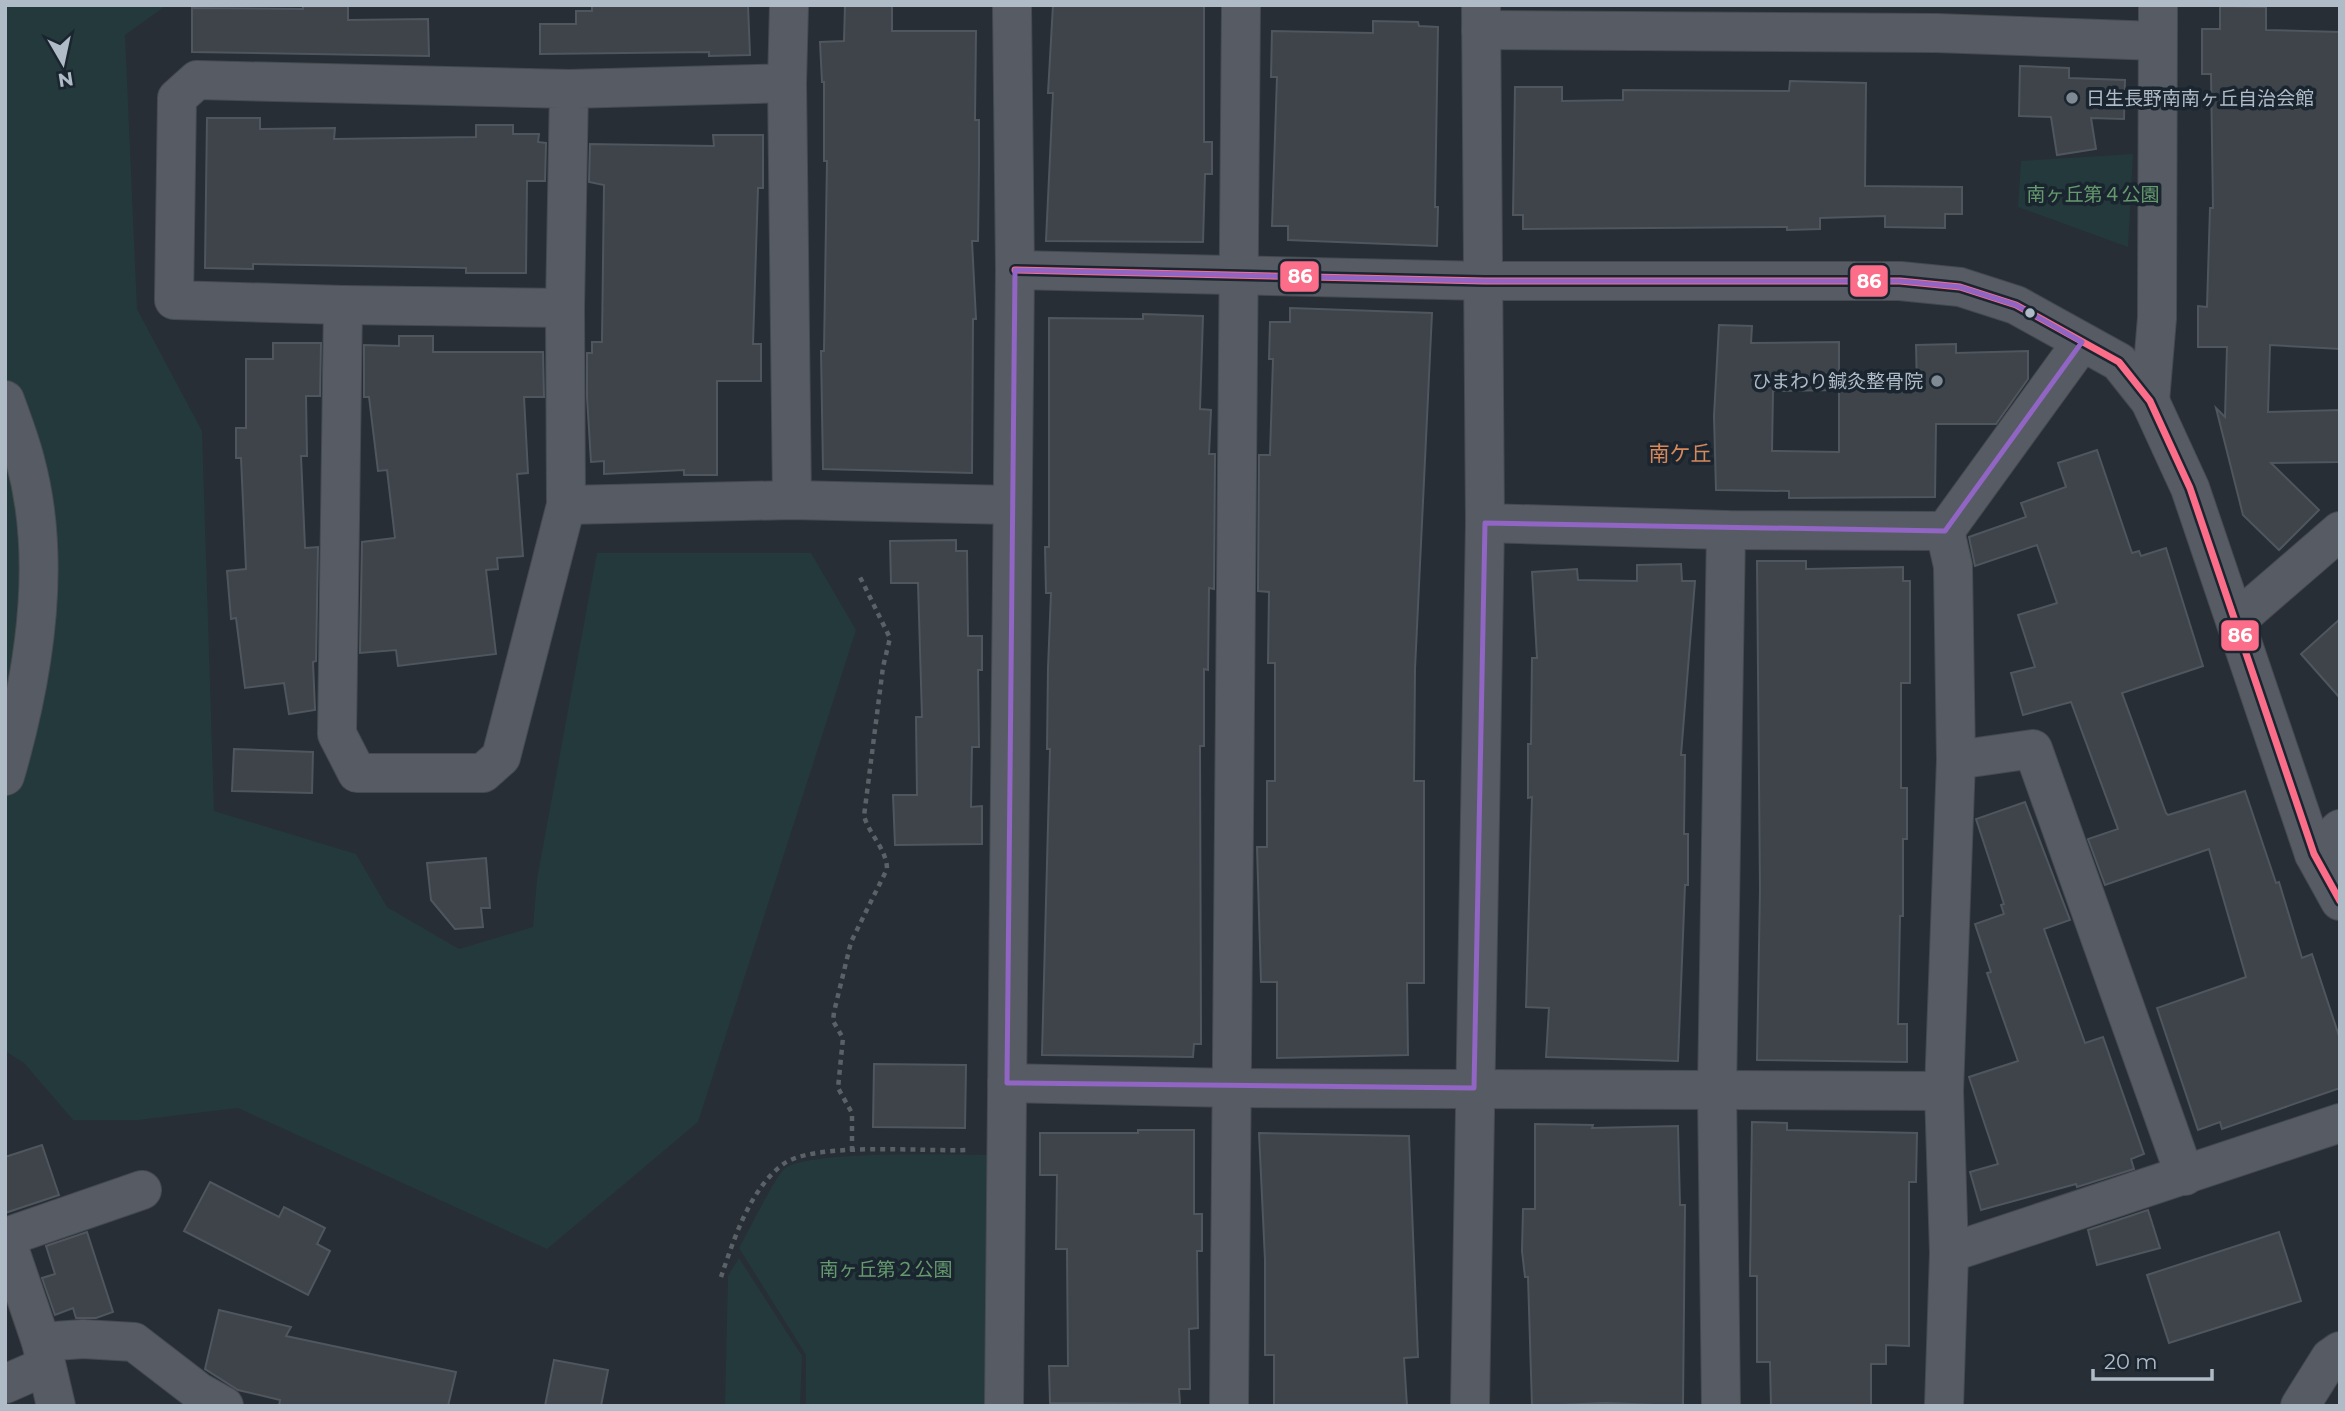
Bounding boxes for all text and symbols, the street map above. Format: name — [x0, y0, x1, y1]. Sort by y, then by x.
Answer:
north arrow — [28, 28, 98, 98]
text: N — [56, 67, 75, 92]
place label: 日生長野南南ヶ丘自治会館 — [2086, 87, 2314, 110]
marker: 日生長野南南ヶ丘自治会館 — [2064, 90, 2080, 106]
park label: 南ヶ丘第４公園 — [2026, 183, 2160, 206]
line badge: 86 — [1279, 260, 1320, 293]
line badge: 86 — [1849, 264, 1889, 298]
text: 86 — [1288, 265, 1312, 288]
text: 86 — [1857, 270, 1881, 293]
unlabelled marker — [2023, 306, 2037, 320]
place label: ひまわり鍼灸整骨院 — [1752, 370, 1923, 393]
marker: ひまわり鍼灸整骨院 — [1929, 373, 1945, 389]
district label: 南ケ丘 — [1649, 441, 1712, 466]
line badge: 86 — [2220, 619, 2260, 652]
text: 86 — [2228, 624, 2252, 647]
park label: 南ヶ丘第２公園 — [819, 1258, 953, 1281]
scale bar — [2093, 1338, 2212, 1382]
text: 20 m — [2104, 1349, 2158, 1374]

